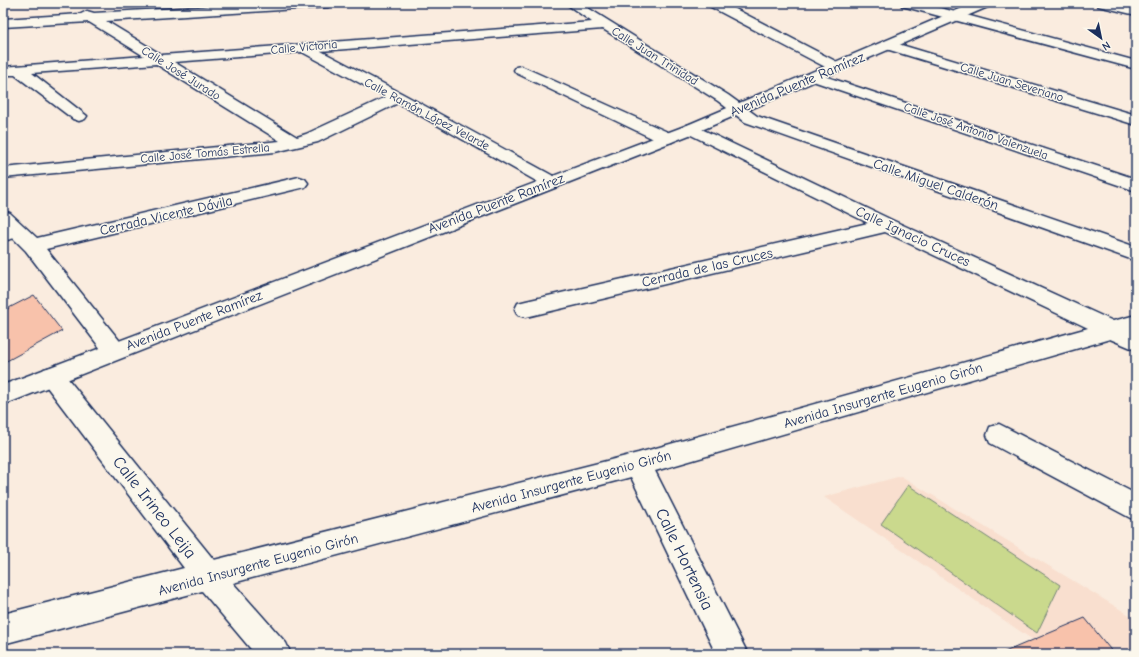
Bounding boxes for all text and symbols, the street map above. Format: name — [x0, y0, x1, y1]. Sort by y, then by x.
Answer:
north arrow — [1081, 18, 1121, 58]
street label: Calle Juan Trinidad — [609, 24, 701, 88]
street label: Calle Victoria — [270, 37, 338, 57]
text: N — [1100, 39, 1113, 53]
street label: Calle José Jurado — [139, 43, 223, 103]
street label: Avenida Puente Ramírez — [727, 48, 867, 121]
street label: Calle Juan Severiano — [959, 60, 1065, 104]
street label: Calle Ramón López Velarde — [362, 75, 492, 153]
street label: Calle José Antonio Valenzuela — [902, 100, 1050, 162]
street label: Calle José Tomás Estrella — [140, 140, 270, 166]
street label: Calle Miguel Calderón — [871, 155, 1001, 214]
street label: Avenida Puente Ramírez — [426, 170, 567, 237]
street label: Cerrada Vicente Dávila — [98, 192, 234, 239]
street label: Calle Ignacio Cruces — [853, 202, 973, 271]
street label: Cerrada de las Cruces — [640, 244, 774, 291]
street label: Avenida Puente Ramírez — [124, 287, 265, 354]
street label: Avenida Insurgente Eugenio Girón — [782, 359, 985, 432]
street label: Avenida Insurgente Eugenio Girón — [469, 447, 673, 516]
street label: Calle Irineo Leija — [109, 453, 200, 562]
street label: Calle Hortensia — [652, 505, 717, 613]
street label: Avenida Insurgente Eugenio Girón — [156, 530, 360, 599]

